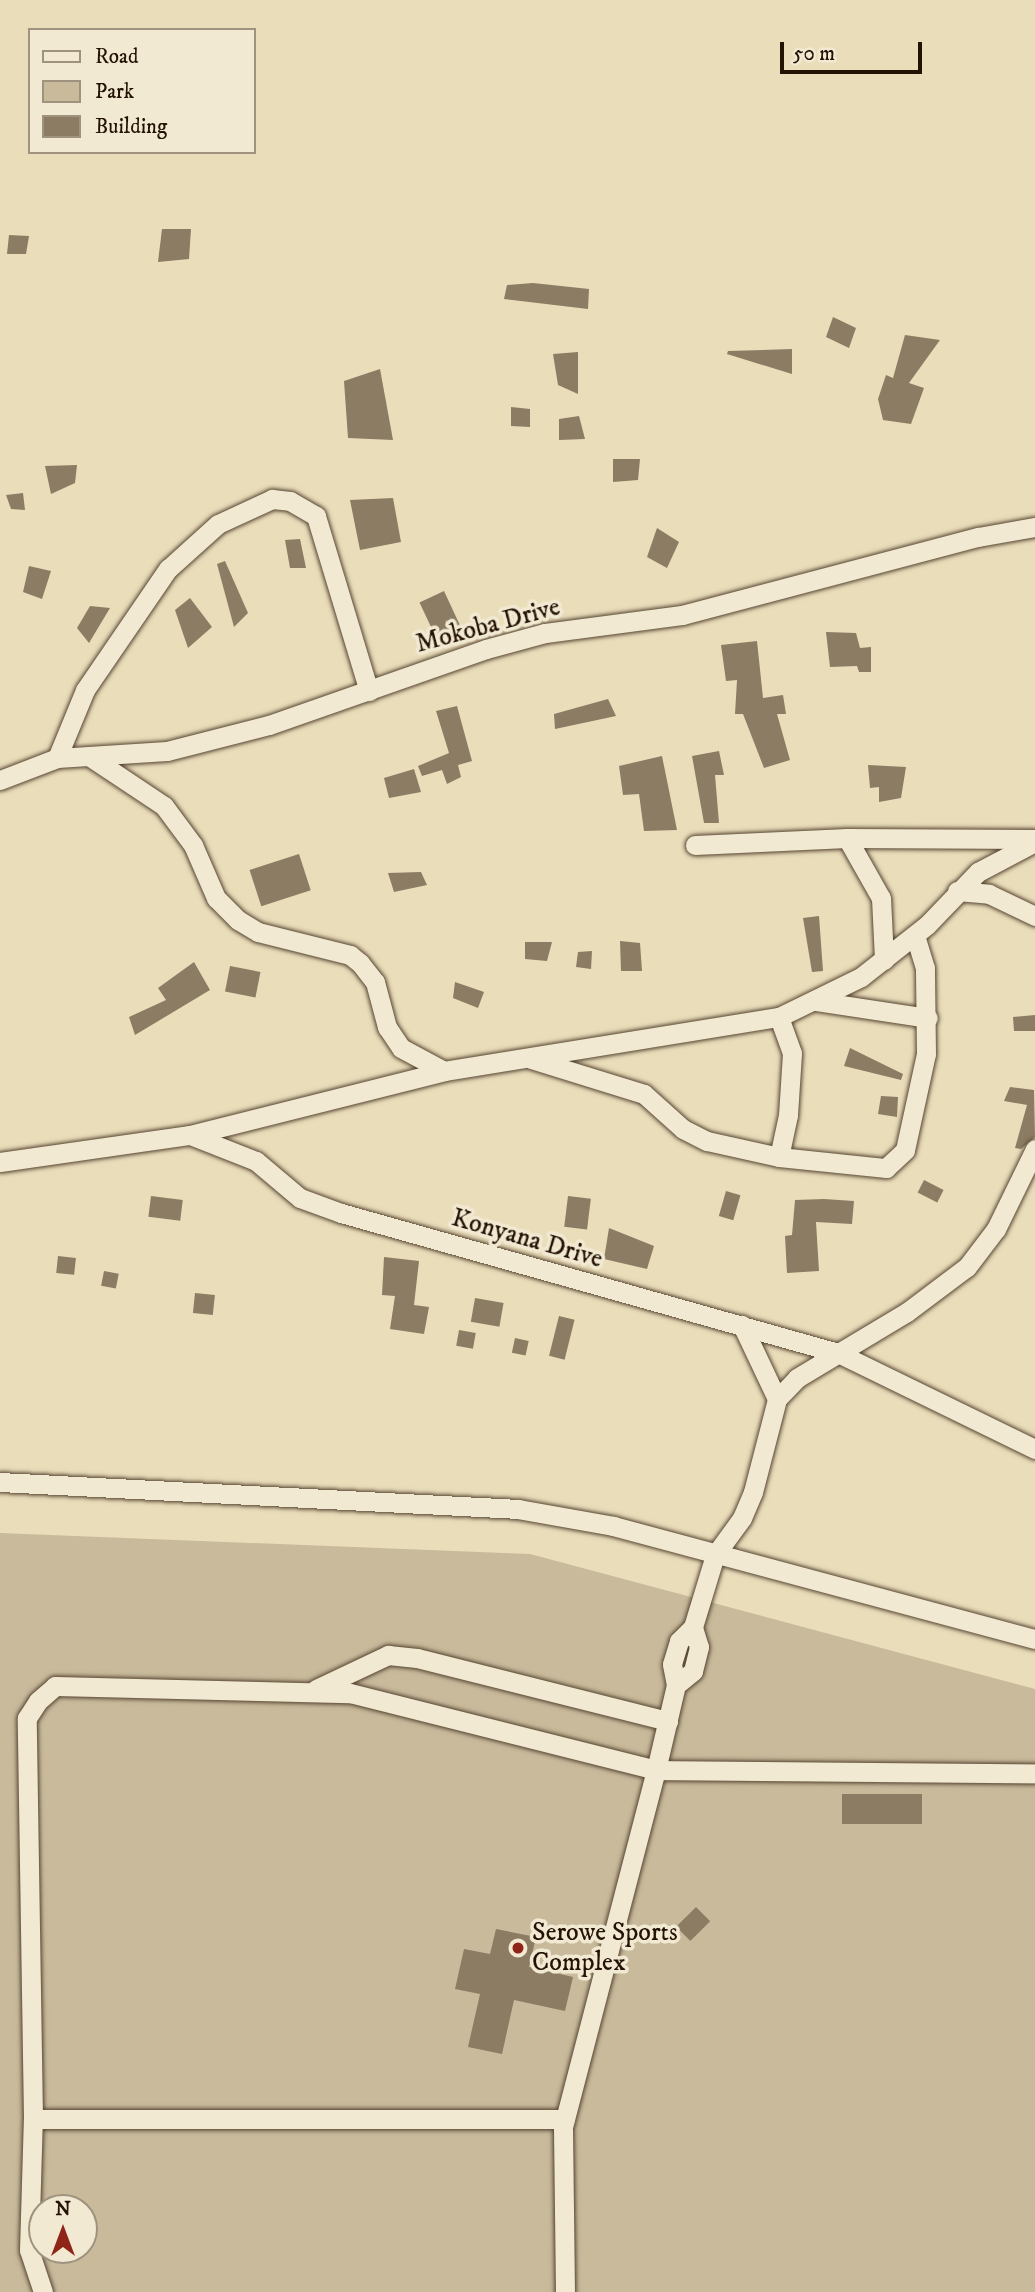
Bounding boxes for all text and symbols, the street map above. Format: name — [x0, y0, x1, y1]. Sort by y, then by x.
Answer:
legend — [28, 28, 256, 154]
scale bar — [783, 28, 925, 72]
text: 50 m — [793, 41, 835, 67]
text: Road — [95, 44, 139, 70]
text: Park — [95, 79, 134, 105]
text: Building — [95, 114, 167, 140]
street label: Mokoba Drive — [413, 592, 563, 660]
street label: Konyana Drive — [448, 1203, 606, 1275]
place label: Serowe Sports Complex — [532, 1917, 678, 1979]
marker: Serowe Sports Complex — [510, 1940, 526, 1956]
north arrow — [28, 2194, 98, 2264]
text: N — [55, 2198, 71, 2221]

